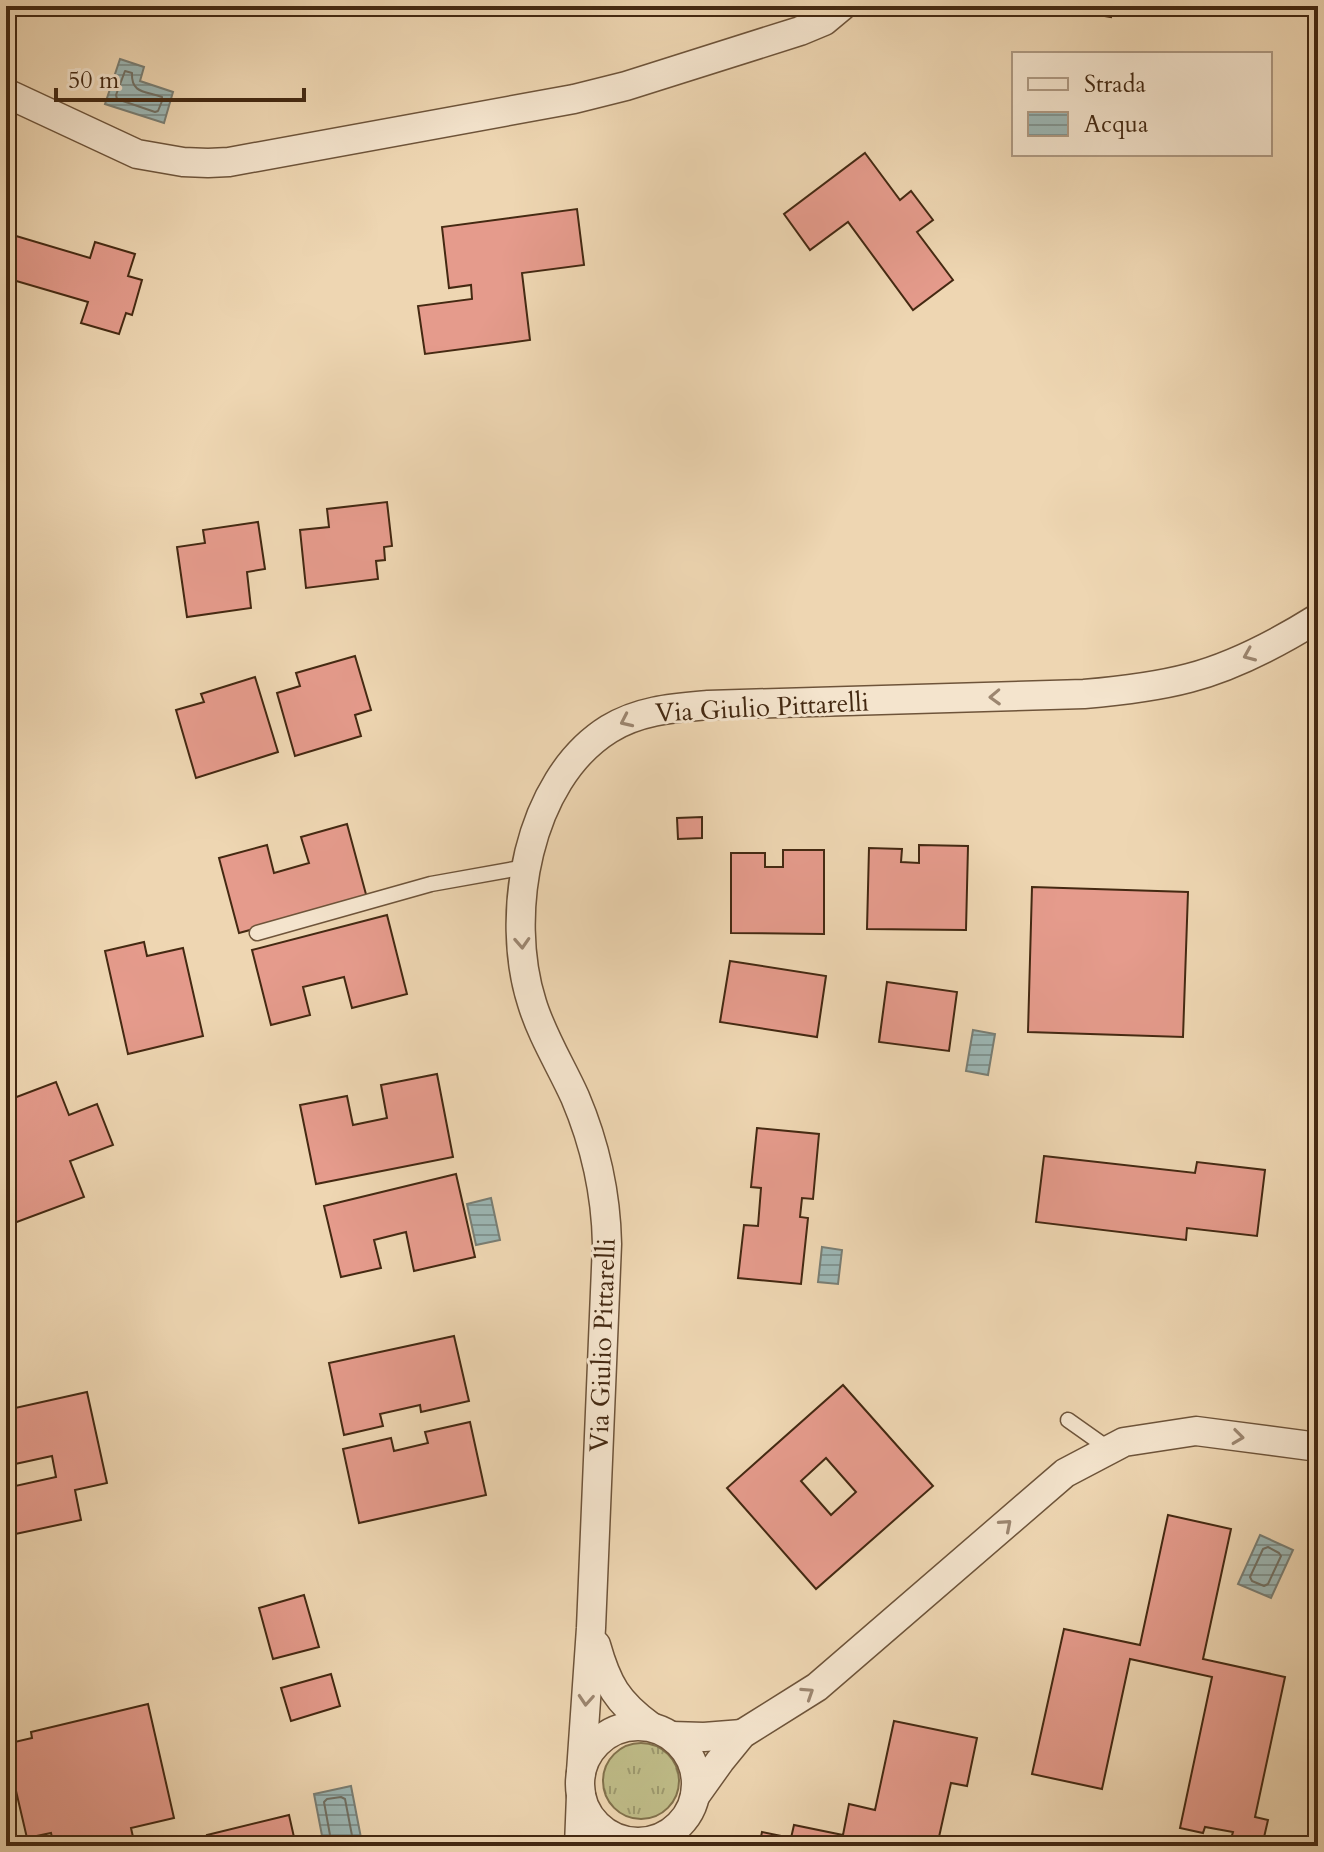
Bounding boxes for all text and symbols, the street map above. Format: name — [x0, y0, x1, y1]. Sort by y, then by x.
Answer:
scale bar — [56, 52, 304, 102]
legend — [1012, 52, 1272, 156]
text: 50 m — [68, 64, 120, 97]
text: Strada — [1084, 68, 1147, 101]
text: Acqua — [1084, 108, 1149, 141]
one-way arrow — [1243, 645, 1257, 661]
street label: Via Giulio Pittarelli — [654, 684, 870, 731]
one-way arrow — [988, 689, 1001, 706]
one-way arrow — [619, 711, 634, 727]
one-way arrow — [513, 937, 530, 950]
street label: Via Giulio Pittarelli — [581, 1237, 624, 1453]
one-way arrow — [1231, 1428, 1245, 1445]
one-way arrow — [997, 1520, 1012, 1534]
one-way arrow — [799, 1687, 814, 1702]
one-way arrow — [578, 1694, 595, 1707]

